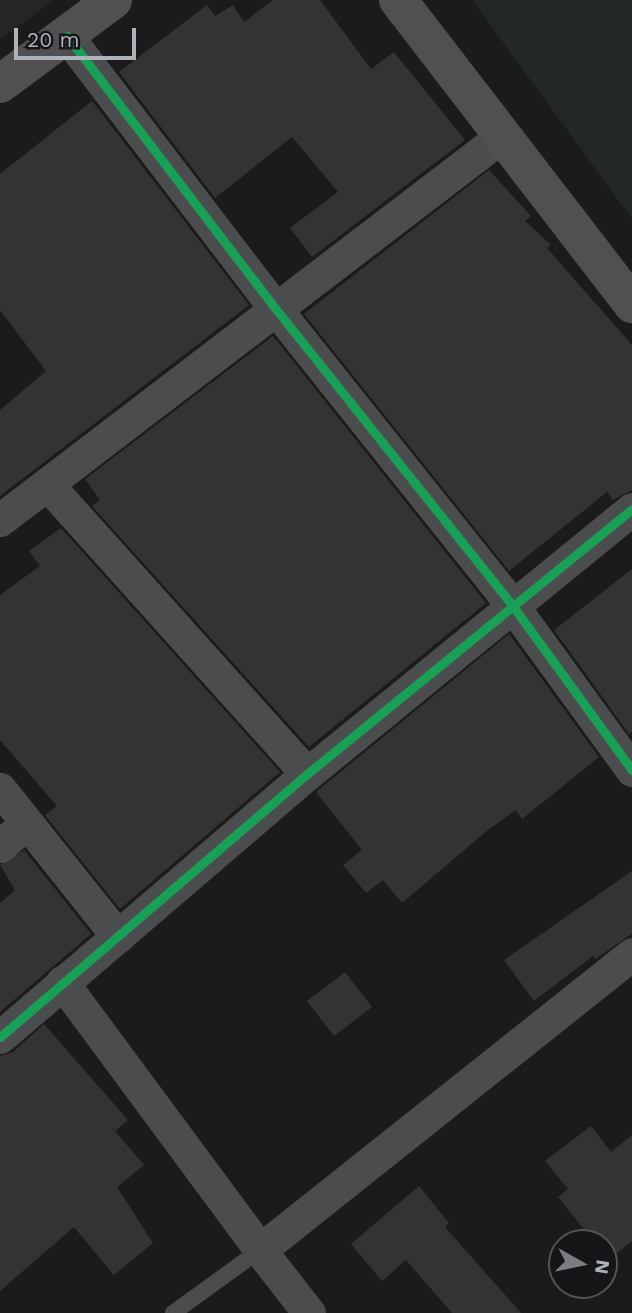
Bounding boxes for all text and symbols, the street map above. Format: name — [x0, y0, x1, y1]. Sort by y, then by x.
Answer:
scale bar — [18, 14, 140, 58]
text: 20 m — [27, 27, 79, 52]
north arrow — [548, 1229, 618, 1299]
text: N — [590, 1258, 615, 1276]

